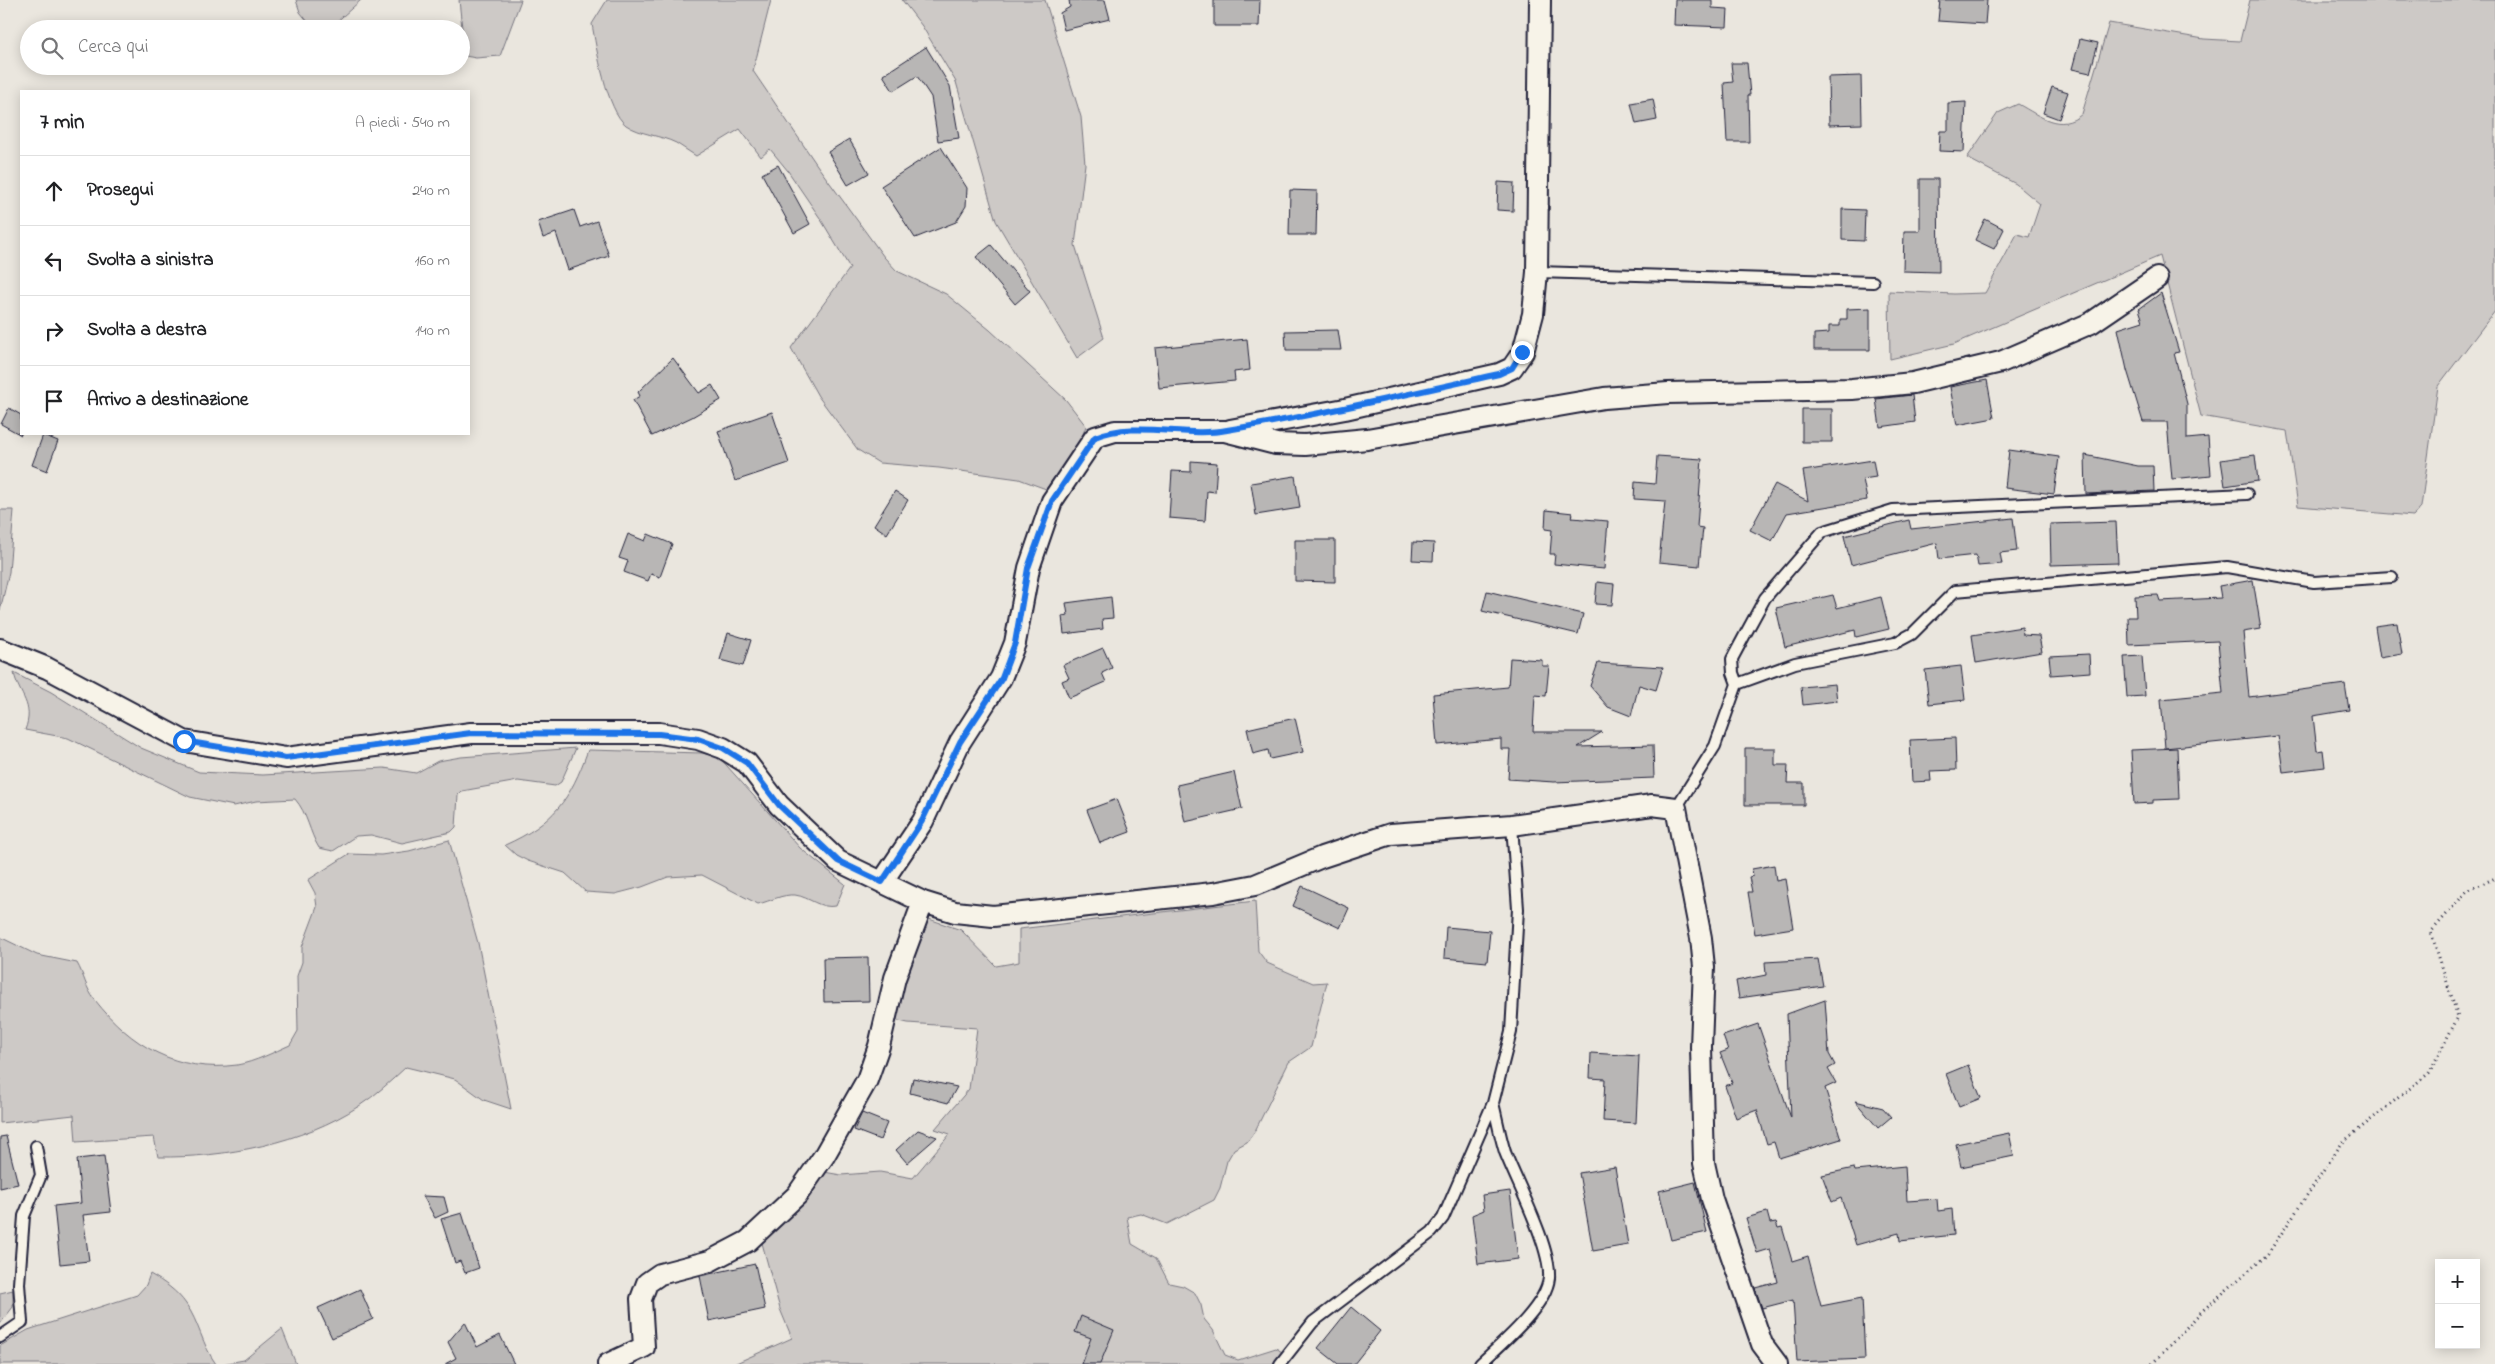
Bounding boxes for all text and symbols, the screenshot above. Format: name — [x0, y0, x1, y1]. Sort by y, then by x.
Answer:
search box — [20, 20, 470, 75]
icon: search — [38, 34, 66, 62]
text: Cerca qui — [78, 34, 148, 61]
text: 7 min — [40, 108, 84, 138]
text: A piedi · 540 m — [355, 111, 450, 135]
icon: ahead — [40, 177, 68, 205]
text: Prosegui — [87, 177, 154, 204]
text: 240 m — [412, 179, 450, 203]
icon: left — [40, 247, 68, 275]
text: Svolta a sinistra — [87, 247, 214, 274]
text: 160 m — [415, 249, 450, 273]
icon: right — [40, 317, 68, 345]
text: Svolta a destra — [87, 317, 207, 344]
text: 140 m — [415, 319, 450, 343]
route end — [1511, 341, 1534, 364]
icon: arrive — [40, 387, 68, 415]
text: Arrivo a destinazione — [87, 387, 248, 414]
route start — [173, 730, 196, 753]
map controls — [2435, 1259, 2480, 1349]
button: + — [2435, 1259, 2480, 1304]
button: − — [2435, 1304, 2480, 1349]

